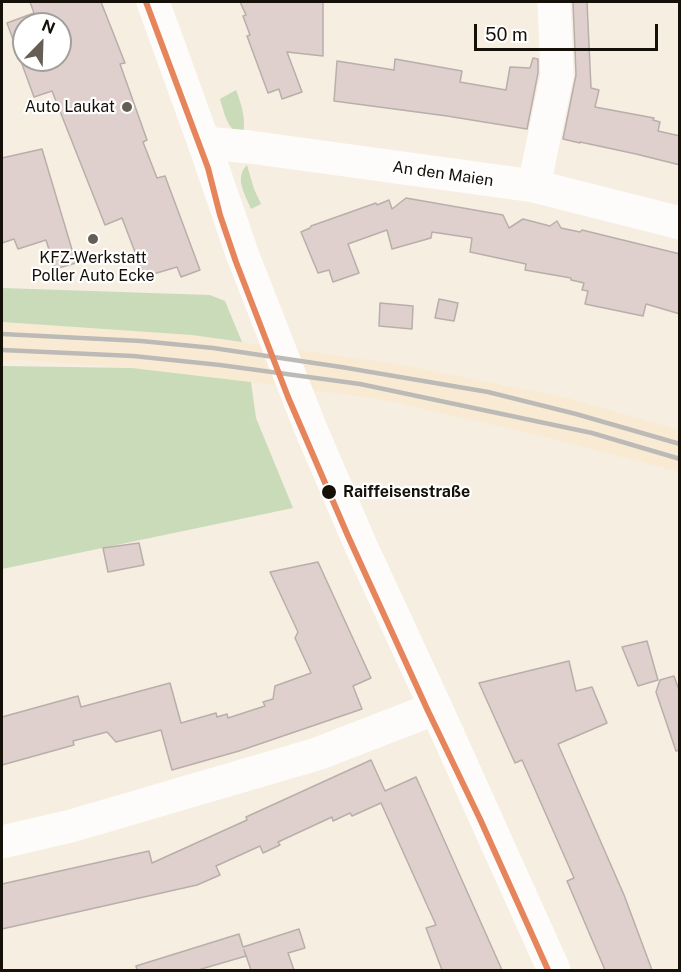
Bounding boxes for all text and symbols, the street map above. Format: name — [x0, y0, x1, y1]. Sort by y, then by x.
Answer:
north arrow — [12, 12, 72, 72]
scale bar — [477, 12, 662, 50]
text: N — [39, 16, 58, 38]
text: 50 m — [485, 24, 528, 45]
place label: Auto Laukat — [25, 97, 115, 117]
marker: Auto Laukat — [120, 100, 134, 114]
street label: An den Maien — [391, 157, 495, 191]
marker: KFZ-Werkstatt Poller Auto Ecke — [86, 232, 100, 246]
place label: KFZ-Werkstatt Poller Auto Ecke — [32, 248, 154, 286]
place label: Raiffeisenstraße — [343, 482, 470, 502]
marker: Raiffeisenstraße — [320, 483, 338, 501]

